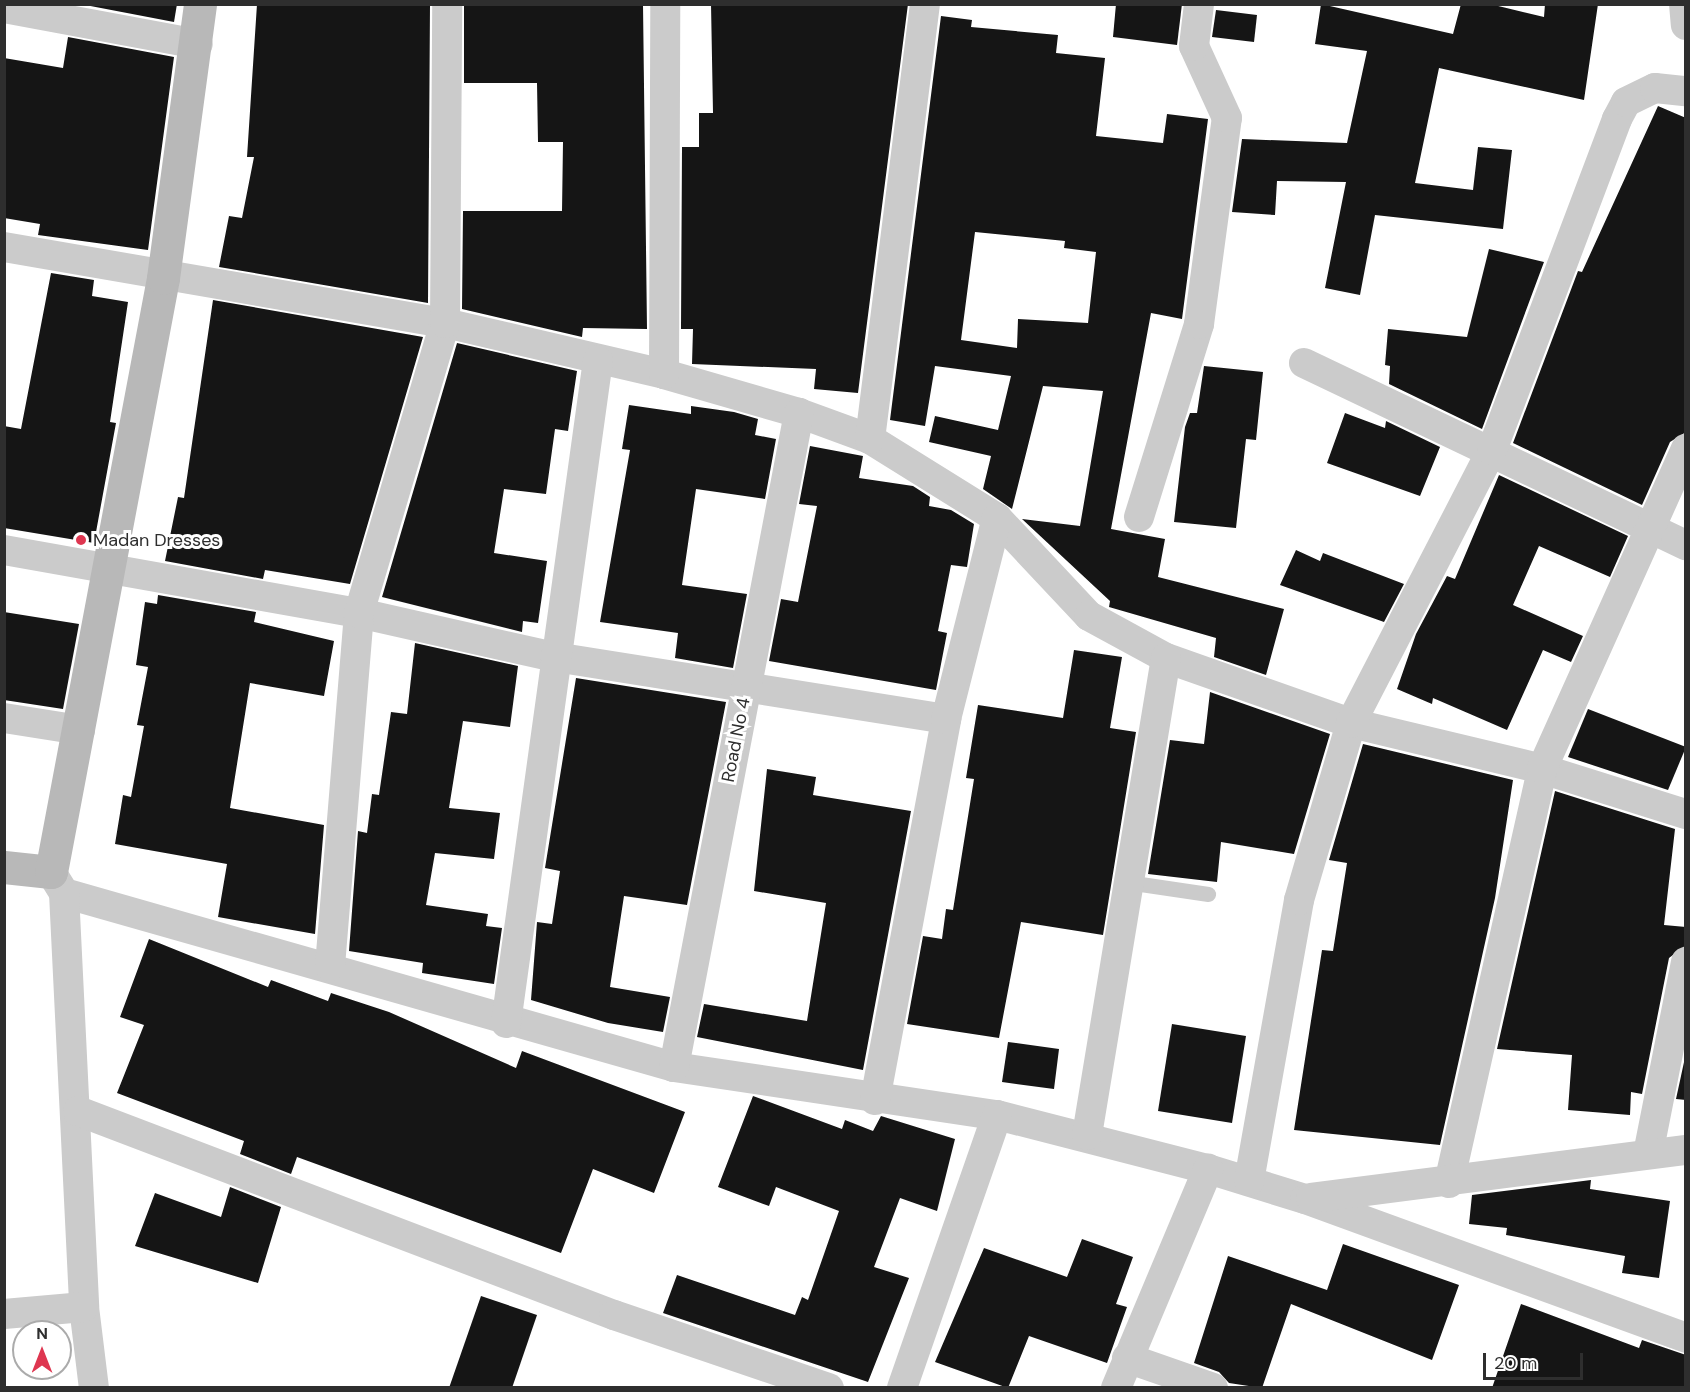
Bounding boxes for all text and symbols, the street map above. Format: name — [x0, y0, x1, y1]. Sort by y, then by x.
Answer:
place label: Madan Dresses — [93, 529, 220, 551]
marker: Madan Dresses — [74, 533, 88, 547]
street label: Road No 4 — [717, 696, 755, 784]
north arrow — [12, 1320, 72, 1380]
text: N — [36, 1323, 48, 1344]
scale bar — [1486, 1341, 1586, 1379]
text: 20 m — [1494, 1351, 1537, 1375]

